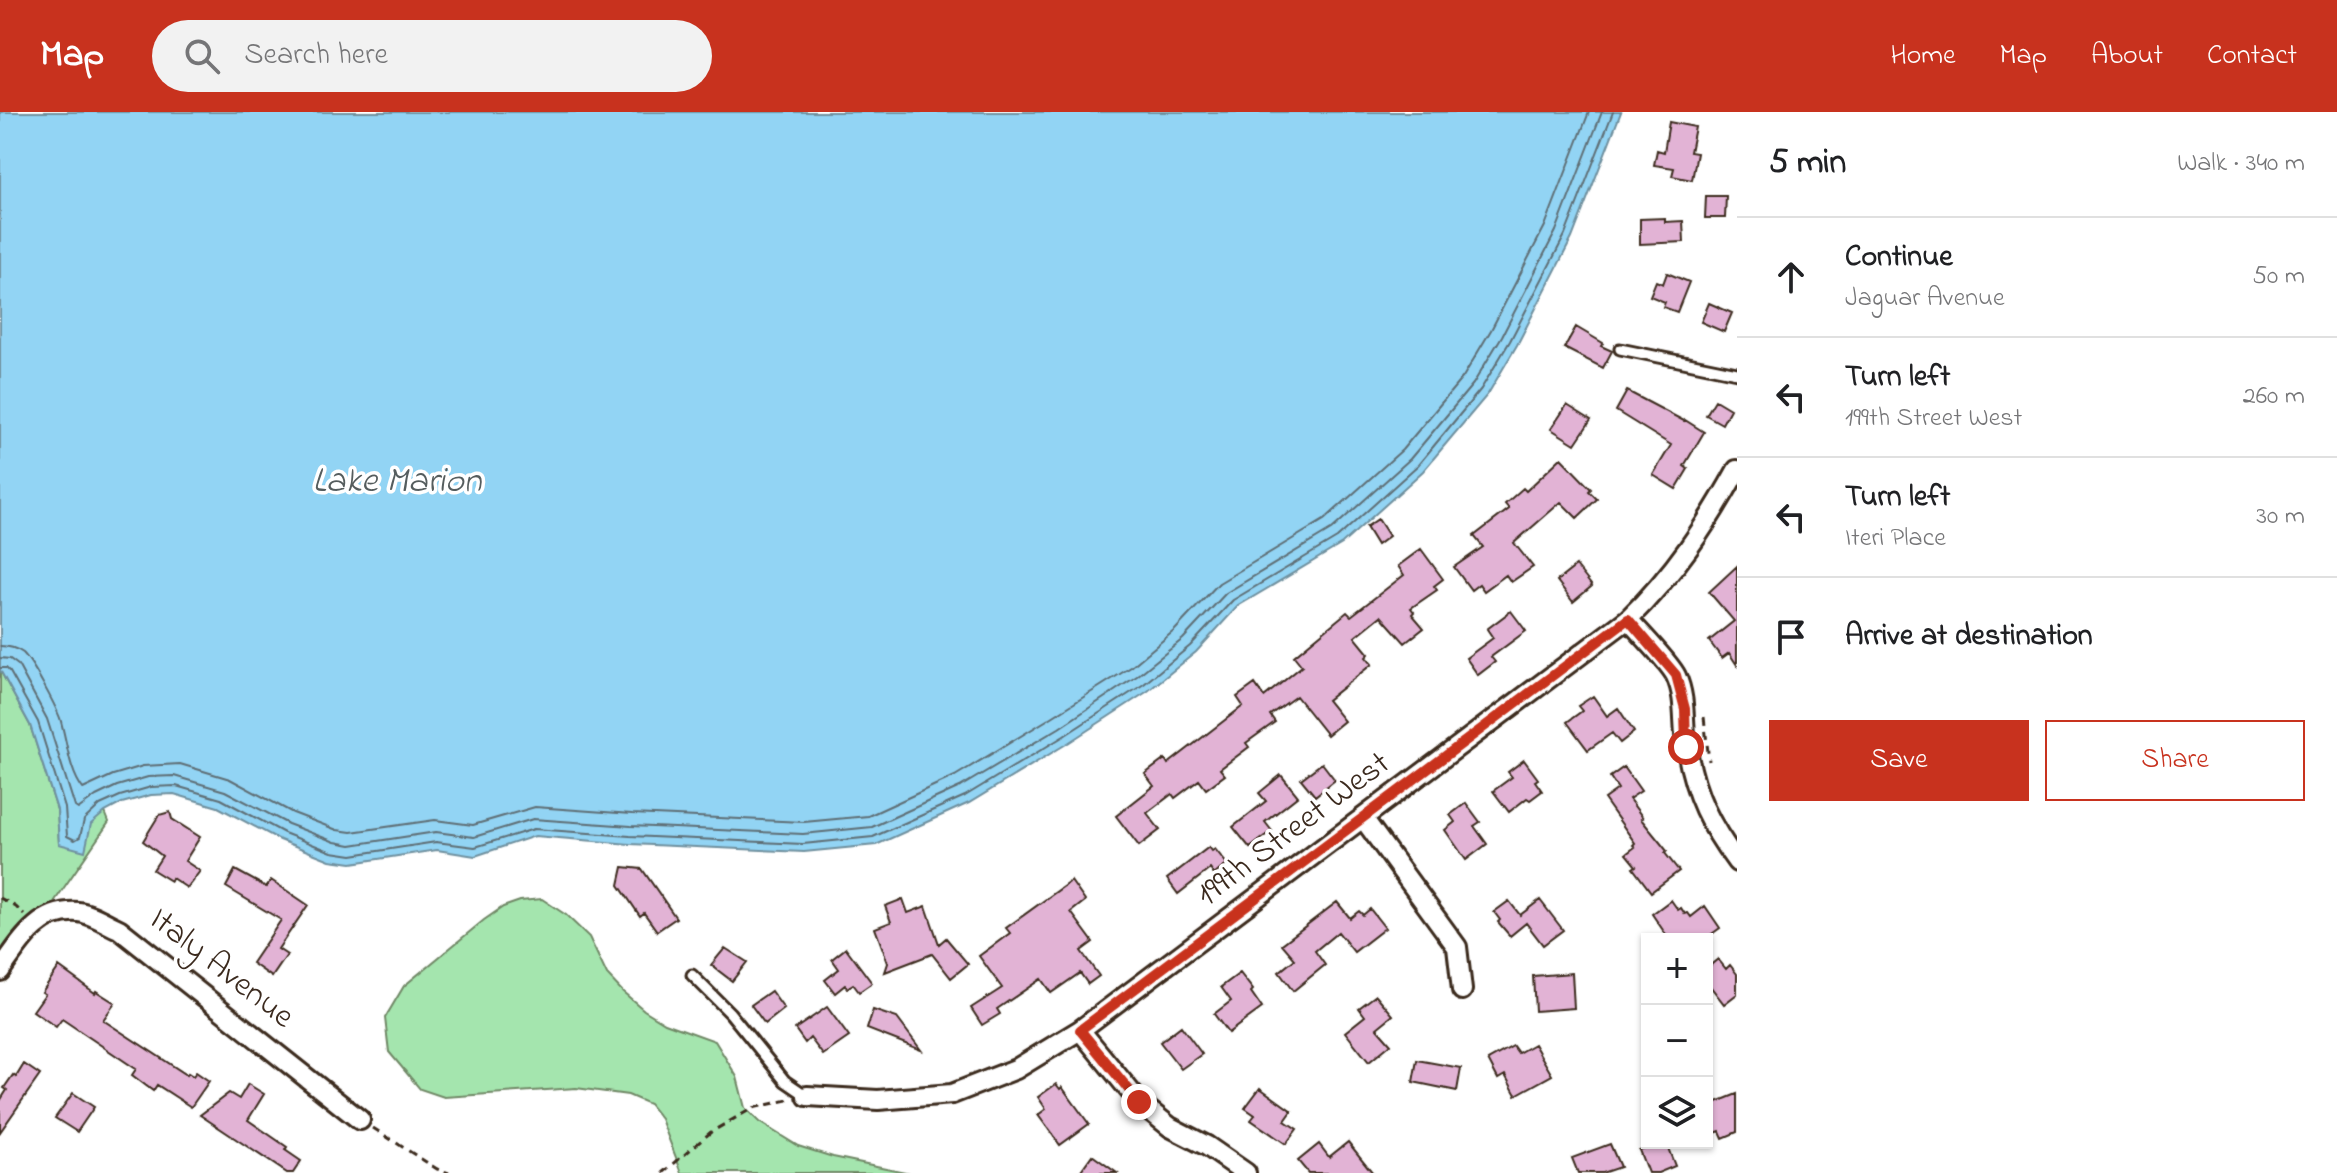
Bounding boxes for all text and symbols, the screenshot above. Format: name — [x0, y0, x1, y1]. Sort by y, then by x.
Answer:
search box — [152, 20, 712, 92]
text: Map — [40, 28, 104, 84]
icon: search — [180, 34, 224, 78]
text: Search here — [244, 34, 388, 78]
text: Home — [1890, 36, 1956, 77]
text: Map — [2000, 36, 2047, 77]
text: About — [2091, 36, 2163, 77]
text: Contact — [2207, 36, 2297, 77]
text: 5 min — [1769, 139, 1846, 189]
text: Walk · 340 m — [2177, 145, 2305, 183]
text: Continue — [1845, 236, 1953, 280]
icon: ahead — [1769, 255, 1813, 299]
text: 50 m — [2252, 258, 2305, 296]
text: Jaguar Avenue — [1845, 280, 2005, 318]
text: Turn left — [1845, 356, 1950, 400]
icon: left — [1769, 375, 1813, 419]
text: 260 m — [2243, 378, 2305, 416]
text: 199th Street West — [1845, 400, 2022, 438]
water label: Lake Marion — [312, 456, 483, 509]
text: Turn left — [1845, 476, 1950, 520]
icon: left — [1769, 495, 1813, 539]
text: 30 m — [2256, 498, 2305, 536]
text: Iteri Place — [1845, 520, 1946, 558]
icon: arrive — [1769, 615, 1813, 659]
text: Arrive at destination — [1845, 615, 2093, 659]
button: Save — [1769, 720, 2029, 801]
button: Share — [2045, 720, 2305, 801]
route start — [1668, 729, 1704, 765]
street label: 199th Street West — [1186, 740, 1402, 920]
street label: Italy Avenue — [138, 896, 305, 1042]
map controls — [1641, 933, 1713, 1149]
button: + — [1641, 933, 1713, 1005]
button: − — [1641, 1005, 1713, 1077]
button: layers — [1641, 1077, 1713, 1149]
route end — [1121, 1084, 1157, 1120]

